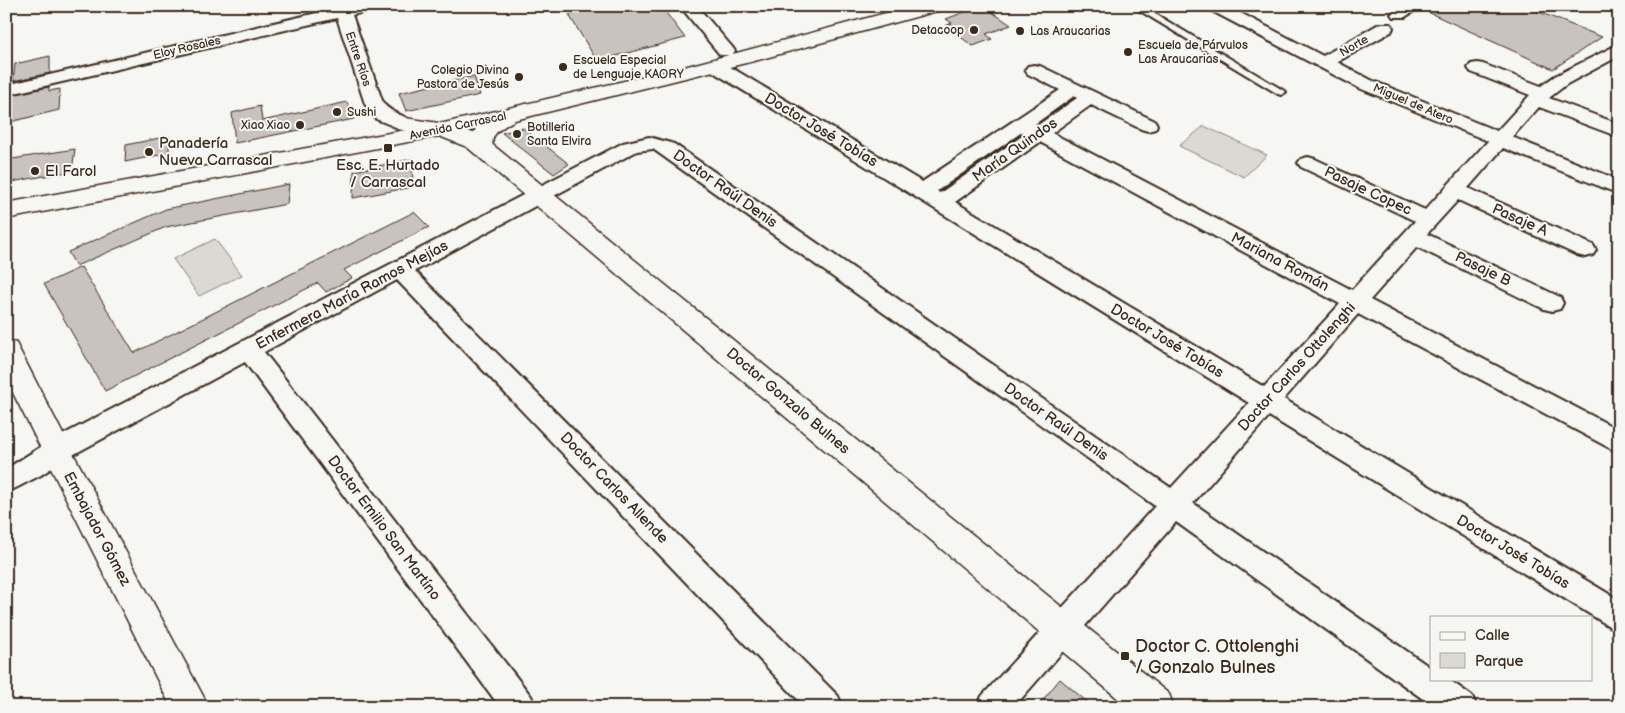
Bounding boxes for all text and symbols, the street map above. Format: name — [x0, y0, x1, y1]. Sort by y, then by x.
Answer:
place label: Detacoop — [911, 23, 964, 38]
marker: Detacoop — [968, 24, 980, 36]
place label: Las Araucarias — [1030, 24, 1111, 39]
marker: Las Araucarias — [1014, 25, 1026, 37]
street label: Entre Ríos — [342, 30, 374, 88]
street label: Norte — [1337, 32, 1371, 60]
street label: Eloy Rosales — [152, 33, 222, 63]
place label: Escuela de Párvulos Las Araucarias — [1138, 38, 1248, 67]
marker: Escuela de Párvulos Las Araucarias — [1122, 46, 1134, 58]
place label: Escuela Especial de Lenguaje KAORY — [573, 53, 685, 82]
marker: Escuela Especial de Lenguaje KAORY — [557, 61, 569, 73]
place label: Colegio Divina Pastora de Jesús — [417, 63, 509, 92]
marker: Colegio Divina Pastora de Jesús — [513, 71, 525, 83]
street label: Miguel de Atero — [1371, 80, 1456, 128]
street label: Doctor José Tobías — [761, 89, 881, 172]
place label: Sushi — [347, 105, 377, 120]
marker: Sushi — [331, 106, 343, 118]
street label: Avenida Carrascal — [408, 108, 508, 144]
street label: María Quindos — [969, 113, 1062, 186]
place label: Xiao Xiao — [240, 118, 290, 133]
marker: Xiao Xiao — [294, 119, 306, 131]
place label: Botilleria Santa Elvira — [527, 120, 591, 149]
marker: Botilleria Santa Elvira — [511, 128, 523, 140]
place label: Panadería Nueva Carrascal — [159, 134, 272, 170]
marker: Esc. E. Hurtado / Carrascal — [382, 142, 394, 154]
marker: Panadería Nueva Carrascal — [143, 146, 155, 158]
street label: Doctor Raúl Denis — [669, 146, 781, 232]
place label: Esc. E. Hurtado / Carrascal — [336, 156, 440, 192]
place label: El Farol — [45, 162, 96, 181]
street label: Pasaje Copec — [1321, 162, 1415, 220]
marker: El Farol — [29, 165, 41, 177]
street label: Pasaje A — [1489, 199, 1552, 241]
street label: Mariana Román — [1228, 228, 1332, 296]
street label: Enfermera María Ramos Mejías — [253, 236, 452, 354]
street label: Pasaje B — [1452, 247, 1514, 291]
street label: Doctor Carlos Ottolenghi — [1234, 299, 1360, 435]
street label: Doctor José Tobías — [1107, 300, 1227, 383]
street label: Doctor Gonzalo Bulnes — [722, 344, 854, 459]
street label: Doctor Raúl Denis — [1000, 379, 1112, 465]
street label: Doctor Carlos Allende — [556, 428, 672, 548]
street label: Doctor Emilio San Martíno — [323, 452, 445, 604]
street label: Embajador Gómez — [59, 469, 135, 590]
street label: Doctor José Tobías — [1453, 511, 1573, 594]
legend — [1430, 616, 1592, 680]
text: Calle — [1475, 626, 1510, 645]
place label: Doctor C. Ottolenghi / Gonzalo Bulnes — [1135, 636, 1299, 678]
marker: Doctor C. Ottolenghi / Gonzalo Bulnes — [1119, 650, 1131, 662]
text: Parque — [1475, 652, 1524, 671]

